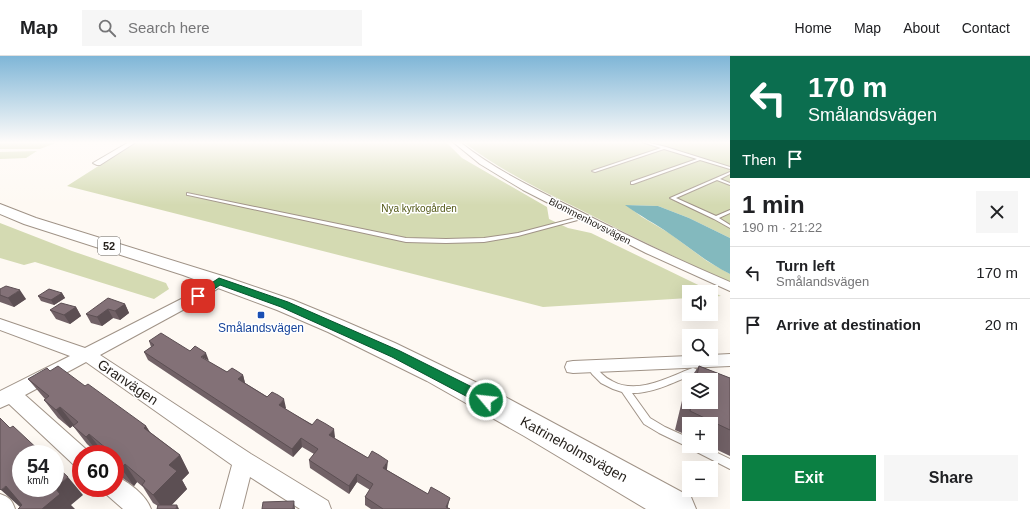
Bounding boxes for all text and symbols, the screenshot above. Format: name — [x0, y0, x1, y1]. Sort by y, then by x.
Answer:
search box — [82, 10, 362, 46]
text: Map — [20, 17, 58, 38]
icon: search — [96, 17, 118, 39]
text: Search here — [128, 19, 210, 36]
text: Home — [795, 20, 832, 36]
text: Map — [854, 20, 881, 36]
text: About — [903, 20, 940, 36]
text: Contact — [962, 20, 1010, 36]
icon: left — [742, 72, 794, 124]
text: 170 m — [808, 72, 887, 103]
text: Smålandsvägen — [808, 105, 937, 125]
icon: arrive — [784, 148, 806, 170]
text: Then — [742, 151, 776, 168]
text: 1 min — [742, 191, 805, 218]
button: close — [976, 191, 1018, 233]
street label: Blommenhovsvägen — [547, 196, 633, 246]
park label: Nya kyrkogården — [381, 203, 457, 214]
text: 190 m · 21:22 — [742, 220, 822, 235]
road number: 52 — [98, 237, 120, 255]
text: Turn left — [776, 257, 835, 274]
icon: left — [742, 262, 764, 284]
text: 170 m — [976, 264, 1018, 281]
text: Smålandsvägen — [776, 274, 869, 289]
pin — [181, 279, 215, 313]
icon: arrive — [187, 285, 209, 307]
map controls — [682, 285, 718, 497]
button: sound — [682, 285, 718, 321]
marker: Smålandsvägen — [256, 310, 266, 320]
icon: arrive — [742, 314, 764, 336]
text: Arrive at destination — [776, 316, 921, 333]
text: 20 m — [985, 316, 1018, 333]
place label: Smålandsvägen — [218, 321, 304, 335]
button: search — [682, 329, 718, 365]
street label: Granvägen — [95, 356, 161, 408]
button: layers — [682, 373, 718, 409]
position arrow — [465, 379, 507, 421]
street label: Katrineholmsvägen — [518, 413, 630, 485]
button: + — [682, 417, 718, 453]
speed limit sign: 60 — [72, 445, 124, 497]
text: 54 — [27, 455, 49, 477]
button: Exit — [742, 455, 876, 501]
button: Share — [884, 455, 1018, 501]
button: − — [682, 461, 718, 497]
text: km/h — [27, 475, 49, 486]

